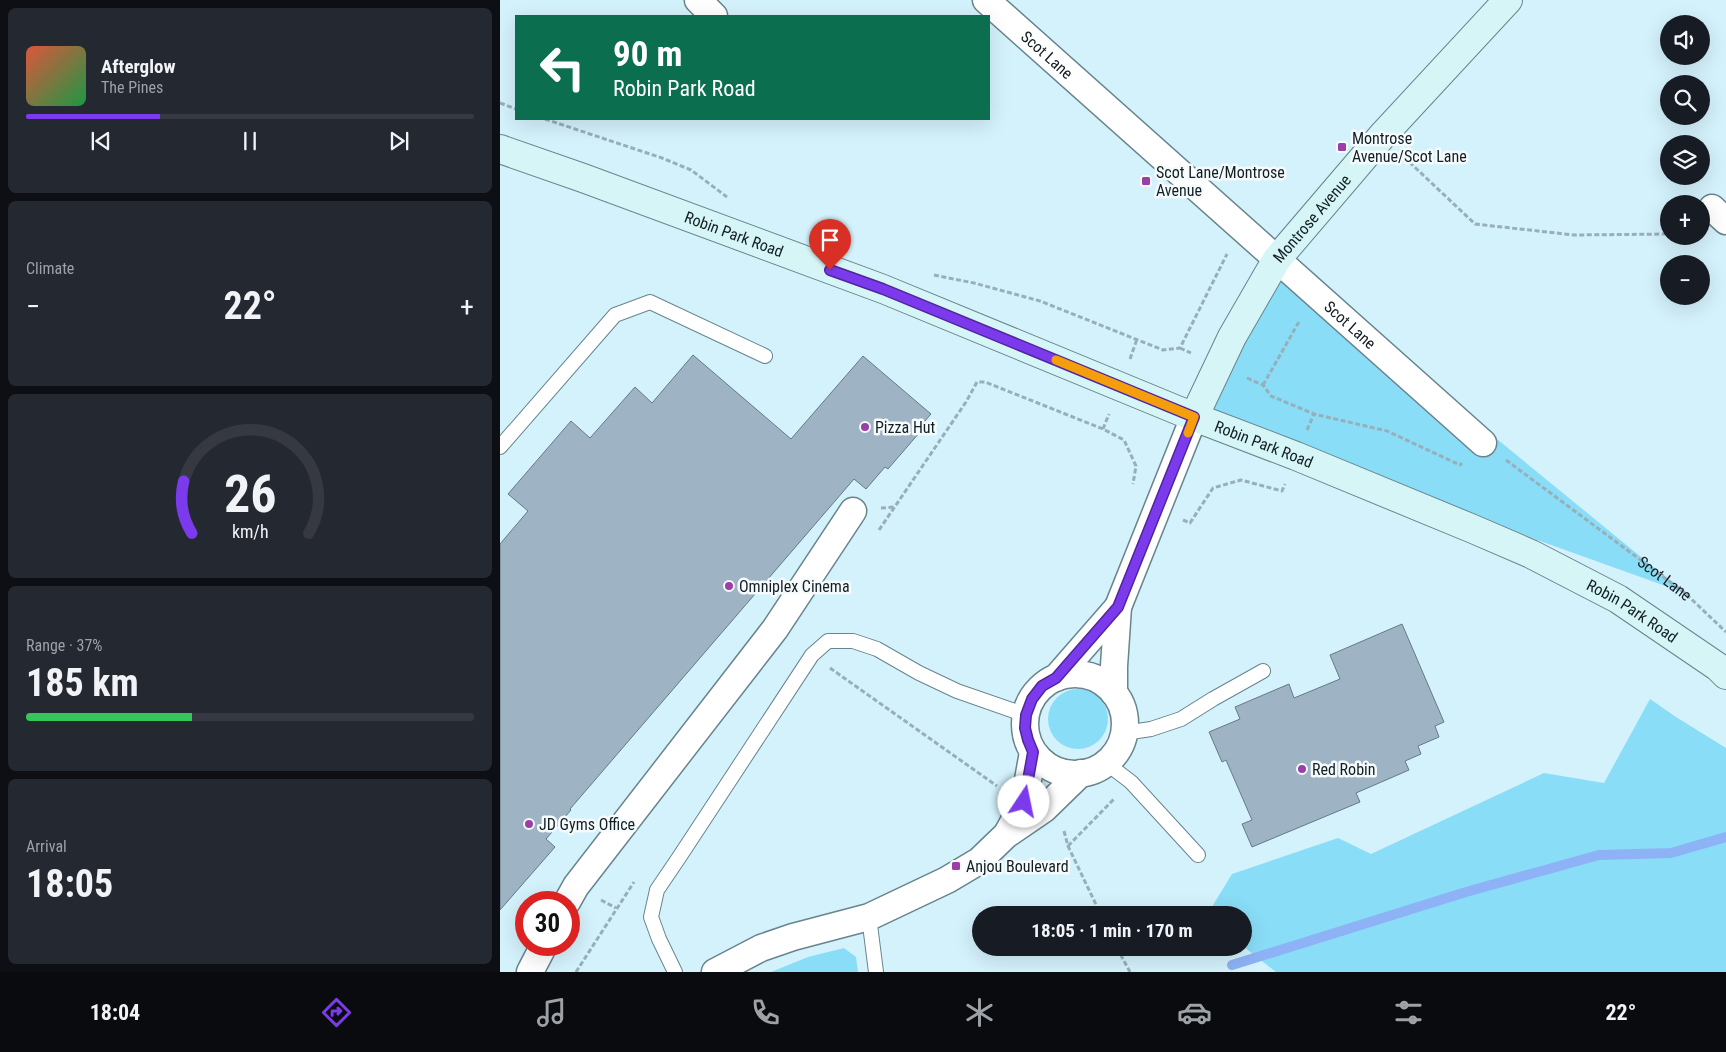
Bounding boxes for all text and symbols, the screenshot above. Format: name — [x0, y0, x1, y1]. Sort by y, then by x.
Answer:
map controls — [1660, 15, 1710, 305]
button: sound — [1660, 15, 1710, 65]
street label: Scot Lane — [1017, 27, 1077, 83]
text: 90 m — [613, 34, 682, 75]
icon: left — [530, 35, 595, 100]
text: Afterglow — [101, 55, 175, 78]
button: search — [1660, 75, 1710, 125]
text: Robin Park Road — [613, 76, 756, 101]
text: The Pines — [101, 78, 163, 97]
icon: previous — [87, 127, 115, 155]
icon: pause — [236, 127, 264, 155]
icon: next — [385, 127, 413, 155]
place label: Montrose Avenue/Scot Lane — [1352, 129, 1467, 166]
button: layers — [1660, 135, 1710, 185]
marker: Montrose Avenue/Scot Lane — [1336, 141, 1348, 153]
place label: Scot Lane/Montrose Avenue — [1156, 163, 1285, 200]
street label: Montrose Avenue — [1269, 171, 1355, 267]
marker: Scot Lane/Montrose Avenue — [1140, 175, 1152, 187]
button: + — [1660, 195, 1710, 245]
street label: Robin Park Road — [682, 207, 786, 261]
pin — [809, 219, 851, 270]
icon: arrive — [816, 226, 844, 254]
button: − — [1660, 255, 1710, 305]
text: Climate — [26, 259, 74, 278]
text: 22° — [223, 284, 277, 328]
text: − — [26, 290, 40, 323]
text: + — [460, 290, 474, 323]
street label: Scot Lane — [1320, 297, 1380, 353]
street label: Robin Park Road — [1212, 417, 1316, 472]
place label: Pizza Hut — [875, 418, 936, 437]
marker: Pizza Hut — [859, 421, 871, 433]
text: 26 — [224, 464, 276, 525]
text: km/h — [232, 521, 268, 542]
street label: Scot Lane — [1634, 552, 1696, 605]
street label: Robin Park Road — [1583, 575, 1681, 647]
place label: Omniplex Cinema — [739, 577, 850, 596]
marker: Omniplex Cinema — [723, 580, 735, 592]
text: Range · 37% — [26, 636, 102, 655]
text: 185 km — [26, 661, 139, 705]
place label: Red Robin — [1312, 760, 1375, 779]
marker: Red Robin — [1296, 763, 1308, 775]
position arrow — [997, 775, 1049, 827]
place label: JD Gyms Office — [539, 815, 635, 834]
marker: JD Gyms Office — [523, 818, 535, 830]
text: Arrival — [26, 837, 67, 856]
place label: Anjou Boulevard — [966, 857, 1069, 876]
marker: Anjou Boulevard — [950, 860, 962, 872]
text: 18:05 — [26, 862, 113, 906]
speed limit sign: 30 — [515, 891, 580, 956]
text: 18:05 · 1 min · 170 m — [1031, 919, 1193, 942]
icon: directions — [319, 995, 354, 1030]
icon: music — [534, 995, 569, 1030]
icon: phone — [748, 995, 783, 1030]
icon: climate — [962, 995, 997, 1030]
icon: car — [1177, 995, 1212, 1030]
icon: filters — [1391, 995, 1426, 1030]
text: 18:04 — [90, 1000, 140, 1025]
text: 22° — [1605, 1000, 1636, 1025]

